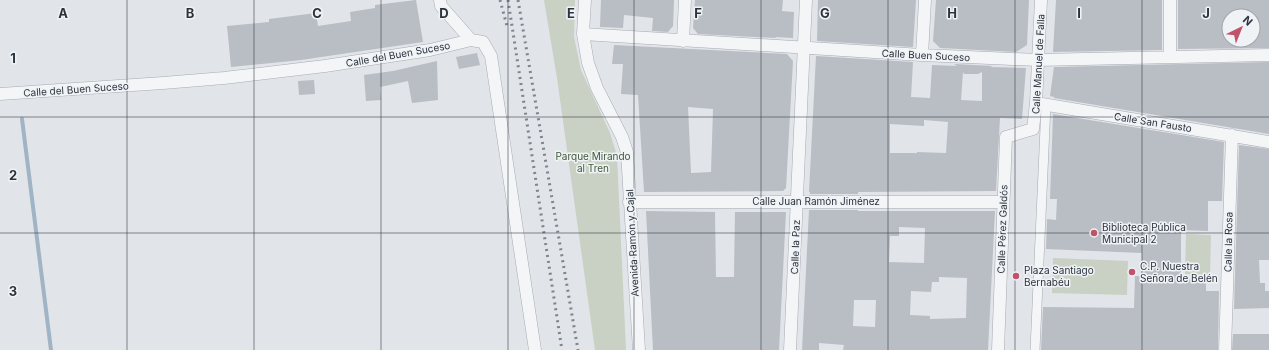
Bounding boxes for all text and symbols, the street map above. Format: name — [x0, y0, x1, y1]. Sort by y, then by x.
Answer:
text: A — [58, 5, 68, 21]
text: B — [186, 5, 195, 21]
text: C — [312, 5, 322, 21]
text: D — [439, 5, 449, 21]
text: E — [567, 5, 575, 21]
text: F — [694, 5, 702, 21]
text: G — [820, 5, 830, 21]
text: H — [947, 5, 957, 21]
text: I — [1077, 5, 1081, 21]
text: J — [1202, 5, 1210, 21]
north arrow — [1221, 8, 1261, 48]
text: N — [1240, 13, 1256, 29]
street label: Calle Manuel de Falla — [1029, 14, 1047, 114]
street label: Calle del Buen Suceso — [345, 39, 451, 69]
street label: Calle Buen Suceso — [881, 47, 971, 63]
text: 1 — [10, 50, 16, 66]
street label: Calle del Buen Suceso — [23, 79, 129, 99]
street label: Calle San Fausto — [1113, 110, 1193, 134]
park label: Parque Mirando al Tren — [555, 150, 631, 174]
text: 2 — [9, 167, 17, 183]
street label: Calle Pérez Galdós — [994, 184, 1010, 274]
street label: Avenida Ramón y Cajal — [623, 189, 641, 297]
street label: Calle Juan Ramón Jiménez — [752, 195, 880, 207]
street label: Calle la Rosa — [1221, 212, 1235, 272]
street label: Calle la Paz — [788, 219, 802, 275]
place label: Biblioteca Pública Municipal 2 — [1102, 221, 1186, 245]
marker: Biblioteca Pública Municipal 2 — [1089, 228, 1099, 238]
place label: C.P. Nuestra Señora de Belén — [1140, 260, 1218, 284]
place label: Plaza Santiago Bernabéu — [1024, 264, 1094, 288]
marker: C.P. Nuestra Señora de Belén — [1127, 267, 1137, 277]
marker: Plaza Santiago Bernabéu — [1011, 271, 1021, 281]
text: 3 — [9, 283, 17, 299]

